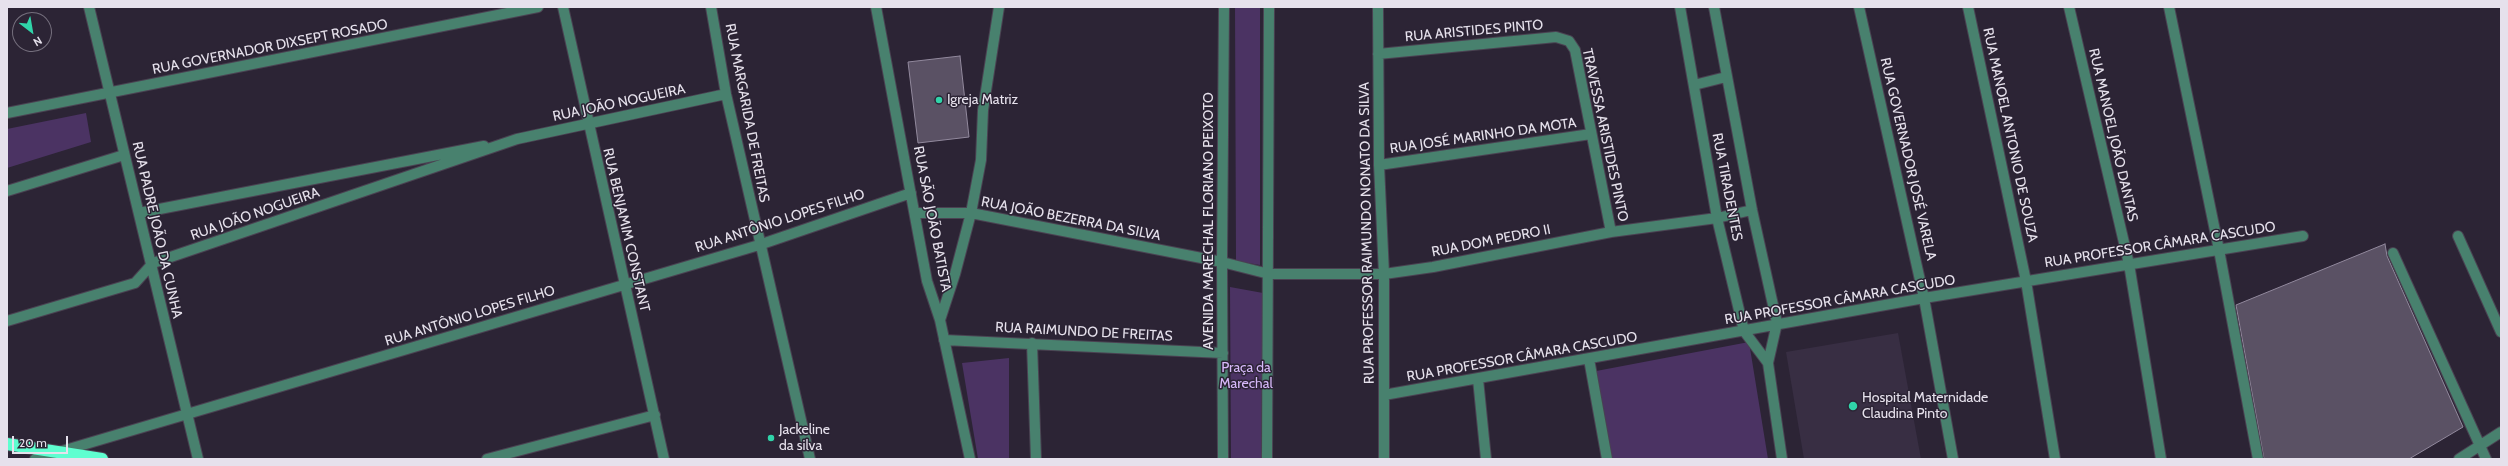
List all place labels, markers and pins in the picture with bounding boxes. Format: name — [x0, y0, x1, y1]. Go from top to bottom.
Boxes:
place label: Igreja Matriz — [947, 92, 1018, 108]
marker: Igreja Matriz — [934, 95, 944, 105]
place label: Hospital Maternidade Claudina Pinto — [1862, 390, 1988, 422]
marker: Hospital Maternidade Claudina Pinto — [1847, 400, 1859, 412]
place label: Jackeline da silva — [779, 422, 830, 454]
marker: Jackeline da silva — [766, 433, 776, 443]

